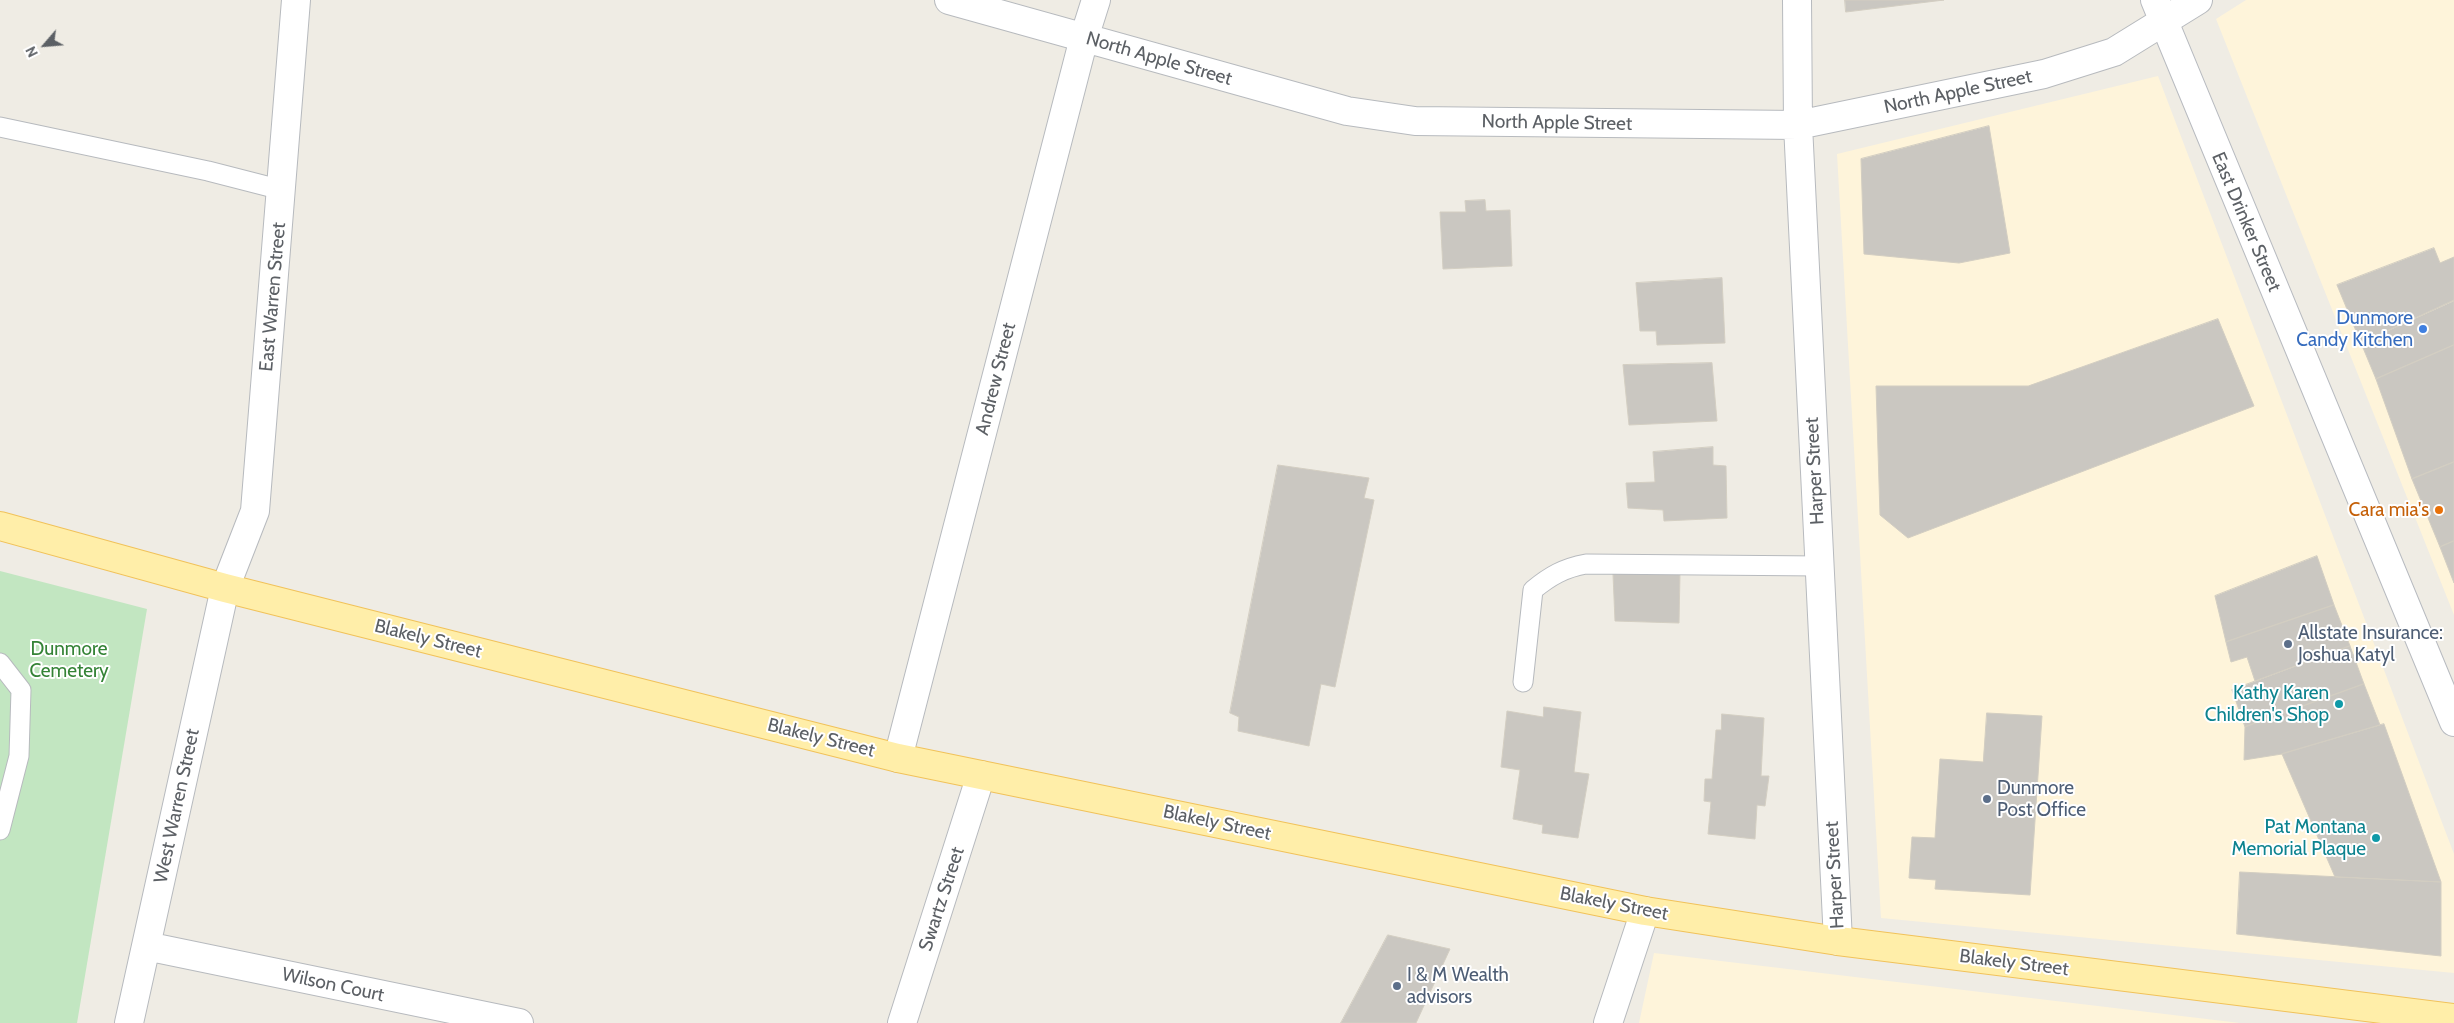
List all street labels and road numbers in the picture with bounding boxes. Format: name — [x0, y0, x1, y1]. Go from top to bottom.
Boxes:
street label: North Apple Street — [1083, 27, 1235, 91]
street label: North Apple Street — [1882, 65, 2034, 119]
street label: North Apple Street — [1481, 110, 1633, 136]
street label: East Drinker Street — [2206, 149, 2286, 295]
street label: East Warren Street — [255, 221, 291, 373]
street label: Andrew Street — [971, 320, 1021, 438]
street label: Harper Street — [1801, 417, 1829, 525]
street label: Blakely Street — [372, 615, 484, 663]
street label: Blakely Street — [765, 714, 877, 762]
street label: West Warren Street — [150, 727, 204, 885]
street label: Blakely Street — [1161, 800, 1273, 846]
street label: Harper Street — [1821, 821, 1849, 929]
street label: Swartz Street — [914, 844, 970, 954]
street label: Blakely Street — [1558, 882, 1670, 926]
street label: Blakely Street — [1958, 945, 2070, 981]
street label: Wilson Court — [280, 963, 386, 1007]

